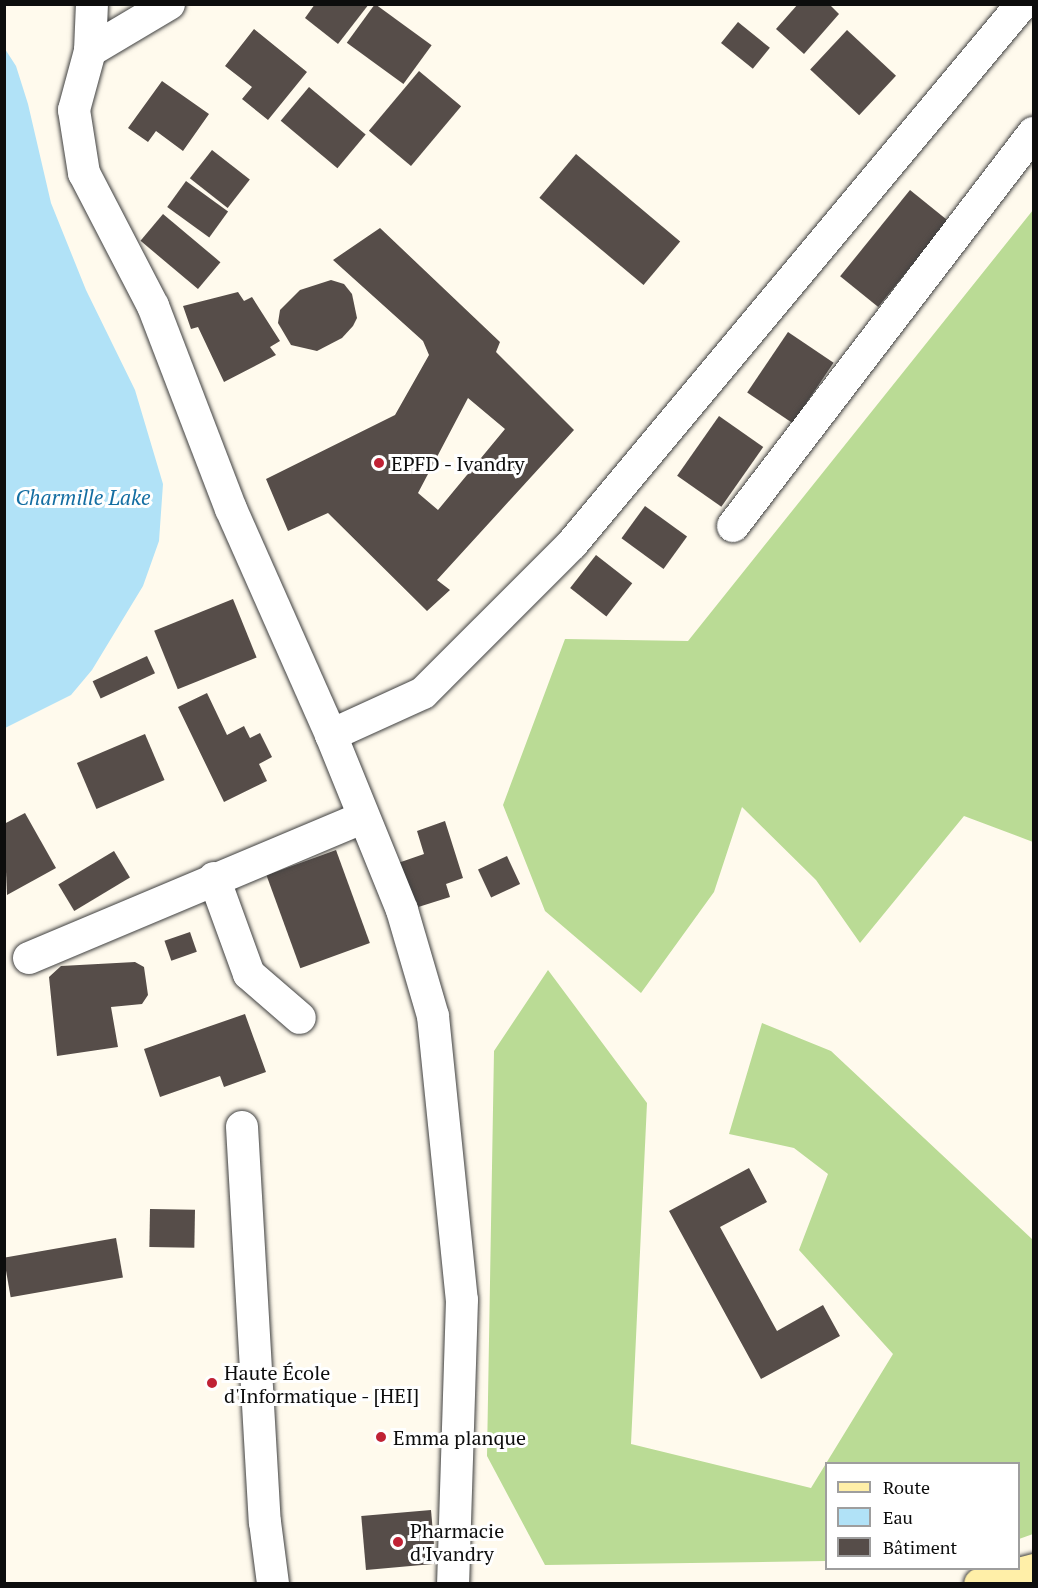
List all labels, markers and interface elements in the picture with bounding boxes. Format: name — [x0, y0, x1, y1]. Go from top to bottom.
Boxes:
place label: EPFD - Ivandry — [391, 451, 526, 475]
marker: EPFD - Ivandry — [372, 456, 386, 470]
water label: Charmille Lake — [16, 484, 150, 510]
place label: Haute École d'Informatique - [HEI] — [224, 1360, 421, 1407]
marker: Haute École d'Informatique - [HEI] — [205, 1376, 219, 1390]
place label: Emma planque — [393, 1425, 526, 1449]
marker: Emma planque — [374, 1430, 388, 1444]
legend — [825, 1462, 1020, 1570]
text: Route — [883, 1475, 930, 1499]
text: Eau — [883, 1505, 913, 1529]
place label: Pharmacie d'Ivandry — [410, 1518, 504, 1565]
marker: Pharmacie d'Ivandry — [391, 1535, 405, 1549]
text: Bâtiment — [883, 1535, 957, 1559]

